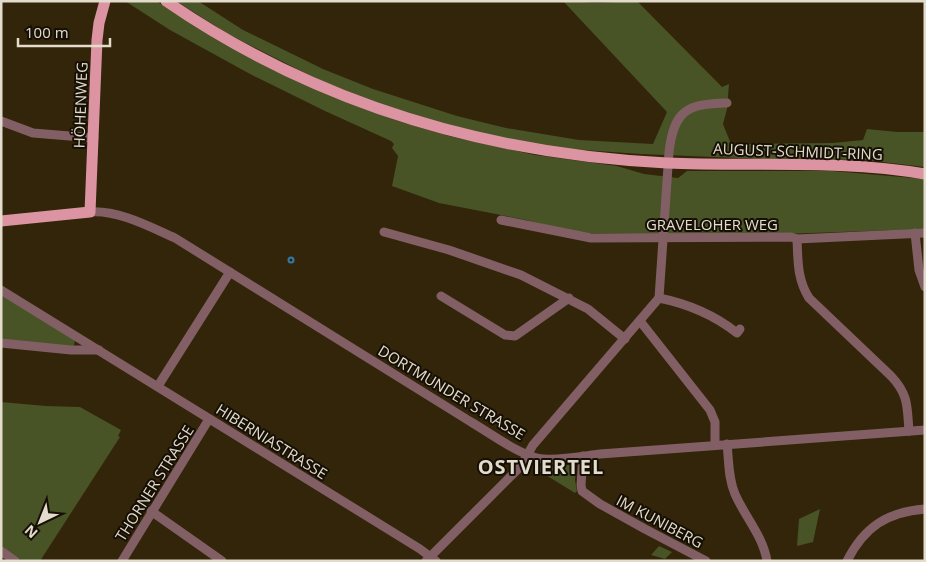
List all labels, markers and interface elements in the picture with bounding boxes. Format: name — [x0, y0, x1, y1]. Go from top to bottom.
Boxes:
scale bar — [18, 15, 110, 47]
text: 100 m — [25, 22, 69, 42]
street label: HÖHENWEG — [68, 61, 92, 149]
street label: AUGUST-SCHMIDT-RING — [713, 138, 883, 164]
street label: GRAVELOHER WEG — [646, 214, 778, 234]
street label: DORTMUNDER STRASSE — [375, 340, 529, 444]
street label: HIBERNIASTRASSE — [213, 399, 331, 483]
street label: THORNER STRASSE — [110, 421, 198, 545]
district label: OSTVIERTEL — [478, 453, 604, 480]
street label: IM KUNIBERG — [613, 490, 707, 552]
north arrow — [15, 497, 65, 547]
text: N — [20, 521, 41, 543]

